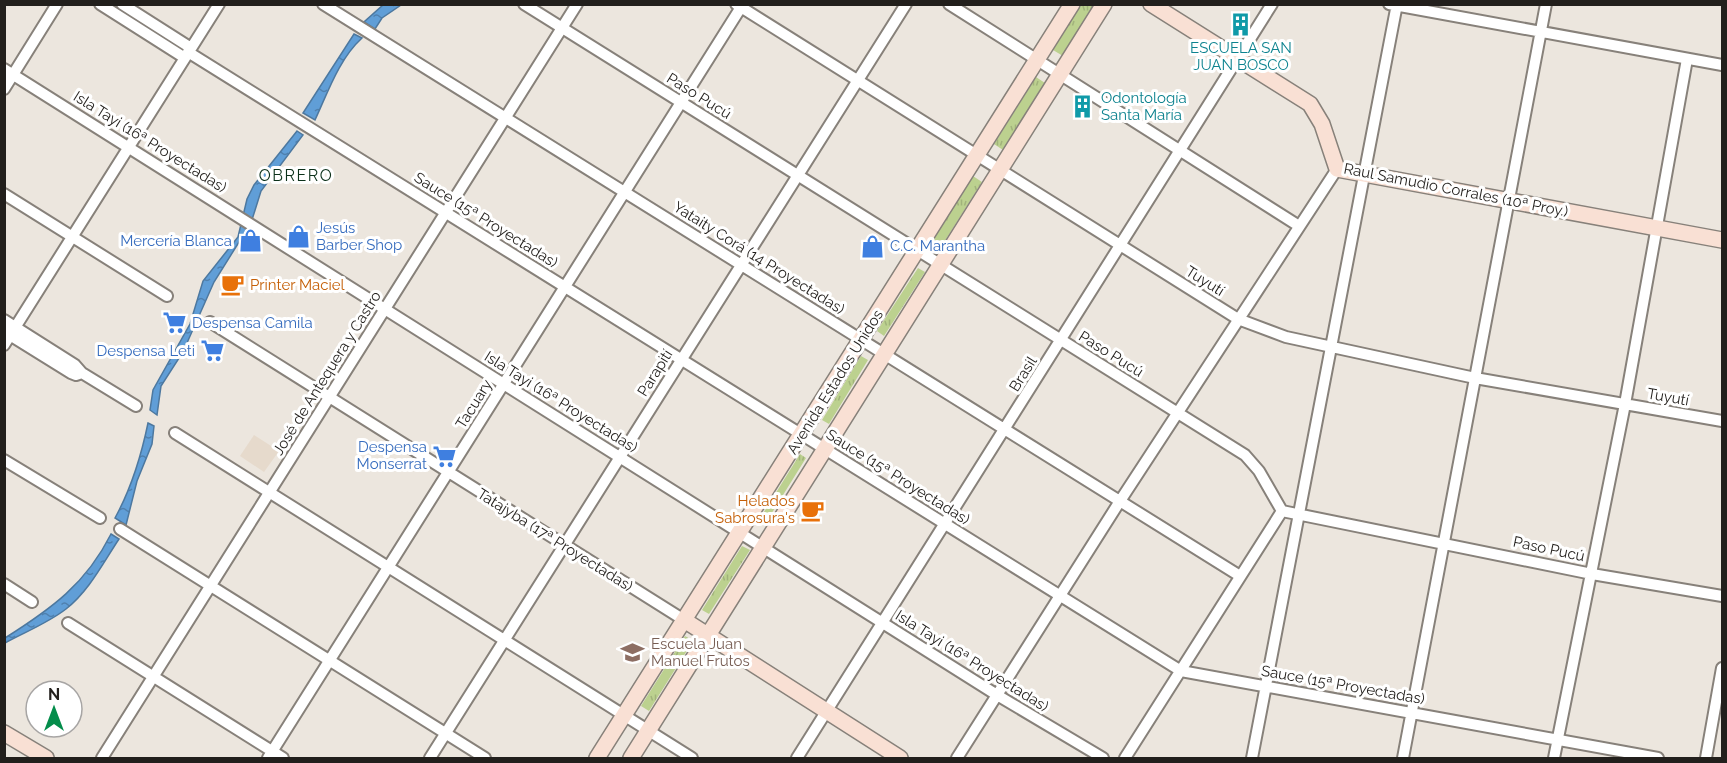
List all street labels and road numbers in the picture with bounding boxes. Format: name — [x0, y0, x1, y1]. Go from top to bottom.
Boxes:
street label: Paso Pucú — [663, 69, 735, 123]
street label: Isla Tayi (16ª Proyectadas) — [70, 87, 230, 197]
street label: Raul Samudio Corrales (10ª Proy.) — [1342, 159, 1570, 221]
street label: Sauce (15ª Proyectadas) — [411, 168, 561, 272]
street label: Yataity Corá (14 Proyectadas) — [670, 198, 848, 318]
street label: Tuyutí — [1182, 262, 1228, 300]
street label: José de Antequera y Castro — [269, 288, 385, 458]
street label: Avenida Estados Unidos — [783, 306, 887, 458]
street label: Paso Pucú — [1075, 327, 1147, 381]
street label: Parapití — [634, 346, 677, 400]
street label: Isla Tayi (16ª Proyectadas) — [481, 347, 641, 457]
street label: Brasil — [1005, 352, 1041, 395]
street label: Tacuary — [452, 376, 496, 432]
street label: Tuyutí — [1646, 384, 1691, 410]
street label: Sauce (15ª Proyectadas) — [823, 425, 973, 529]
street label: Tatajyba (17ª Proyectadas) — [474, 485, 636, 595]
street label: Paso Pucú — [1512, 533, 1587, 565]
street label: Isla Tayi (16ª Proyectadas) — [892, 606, 1052, 716]
street label: Sauce (15ª Proyectadas) — [1260, 662, 1426, 708]

